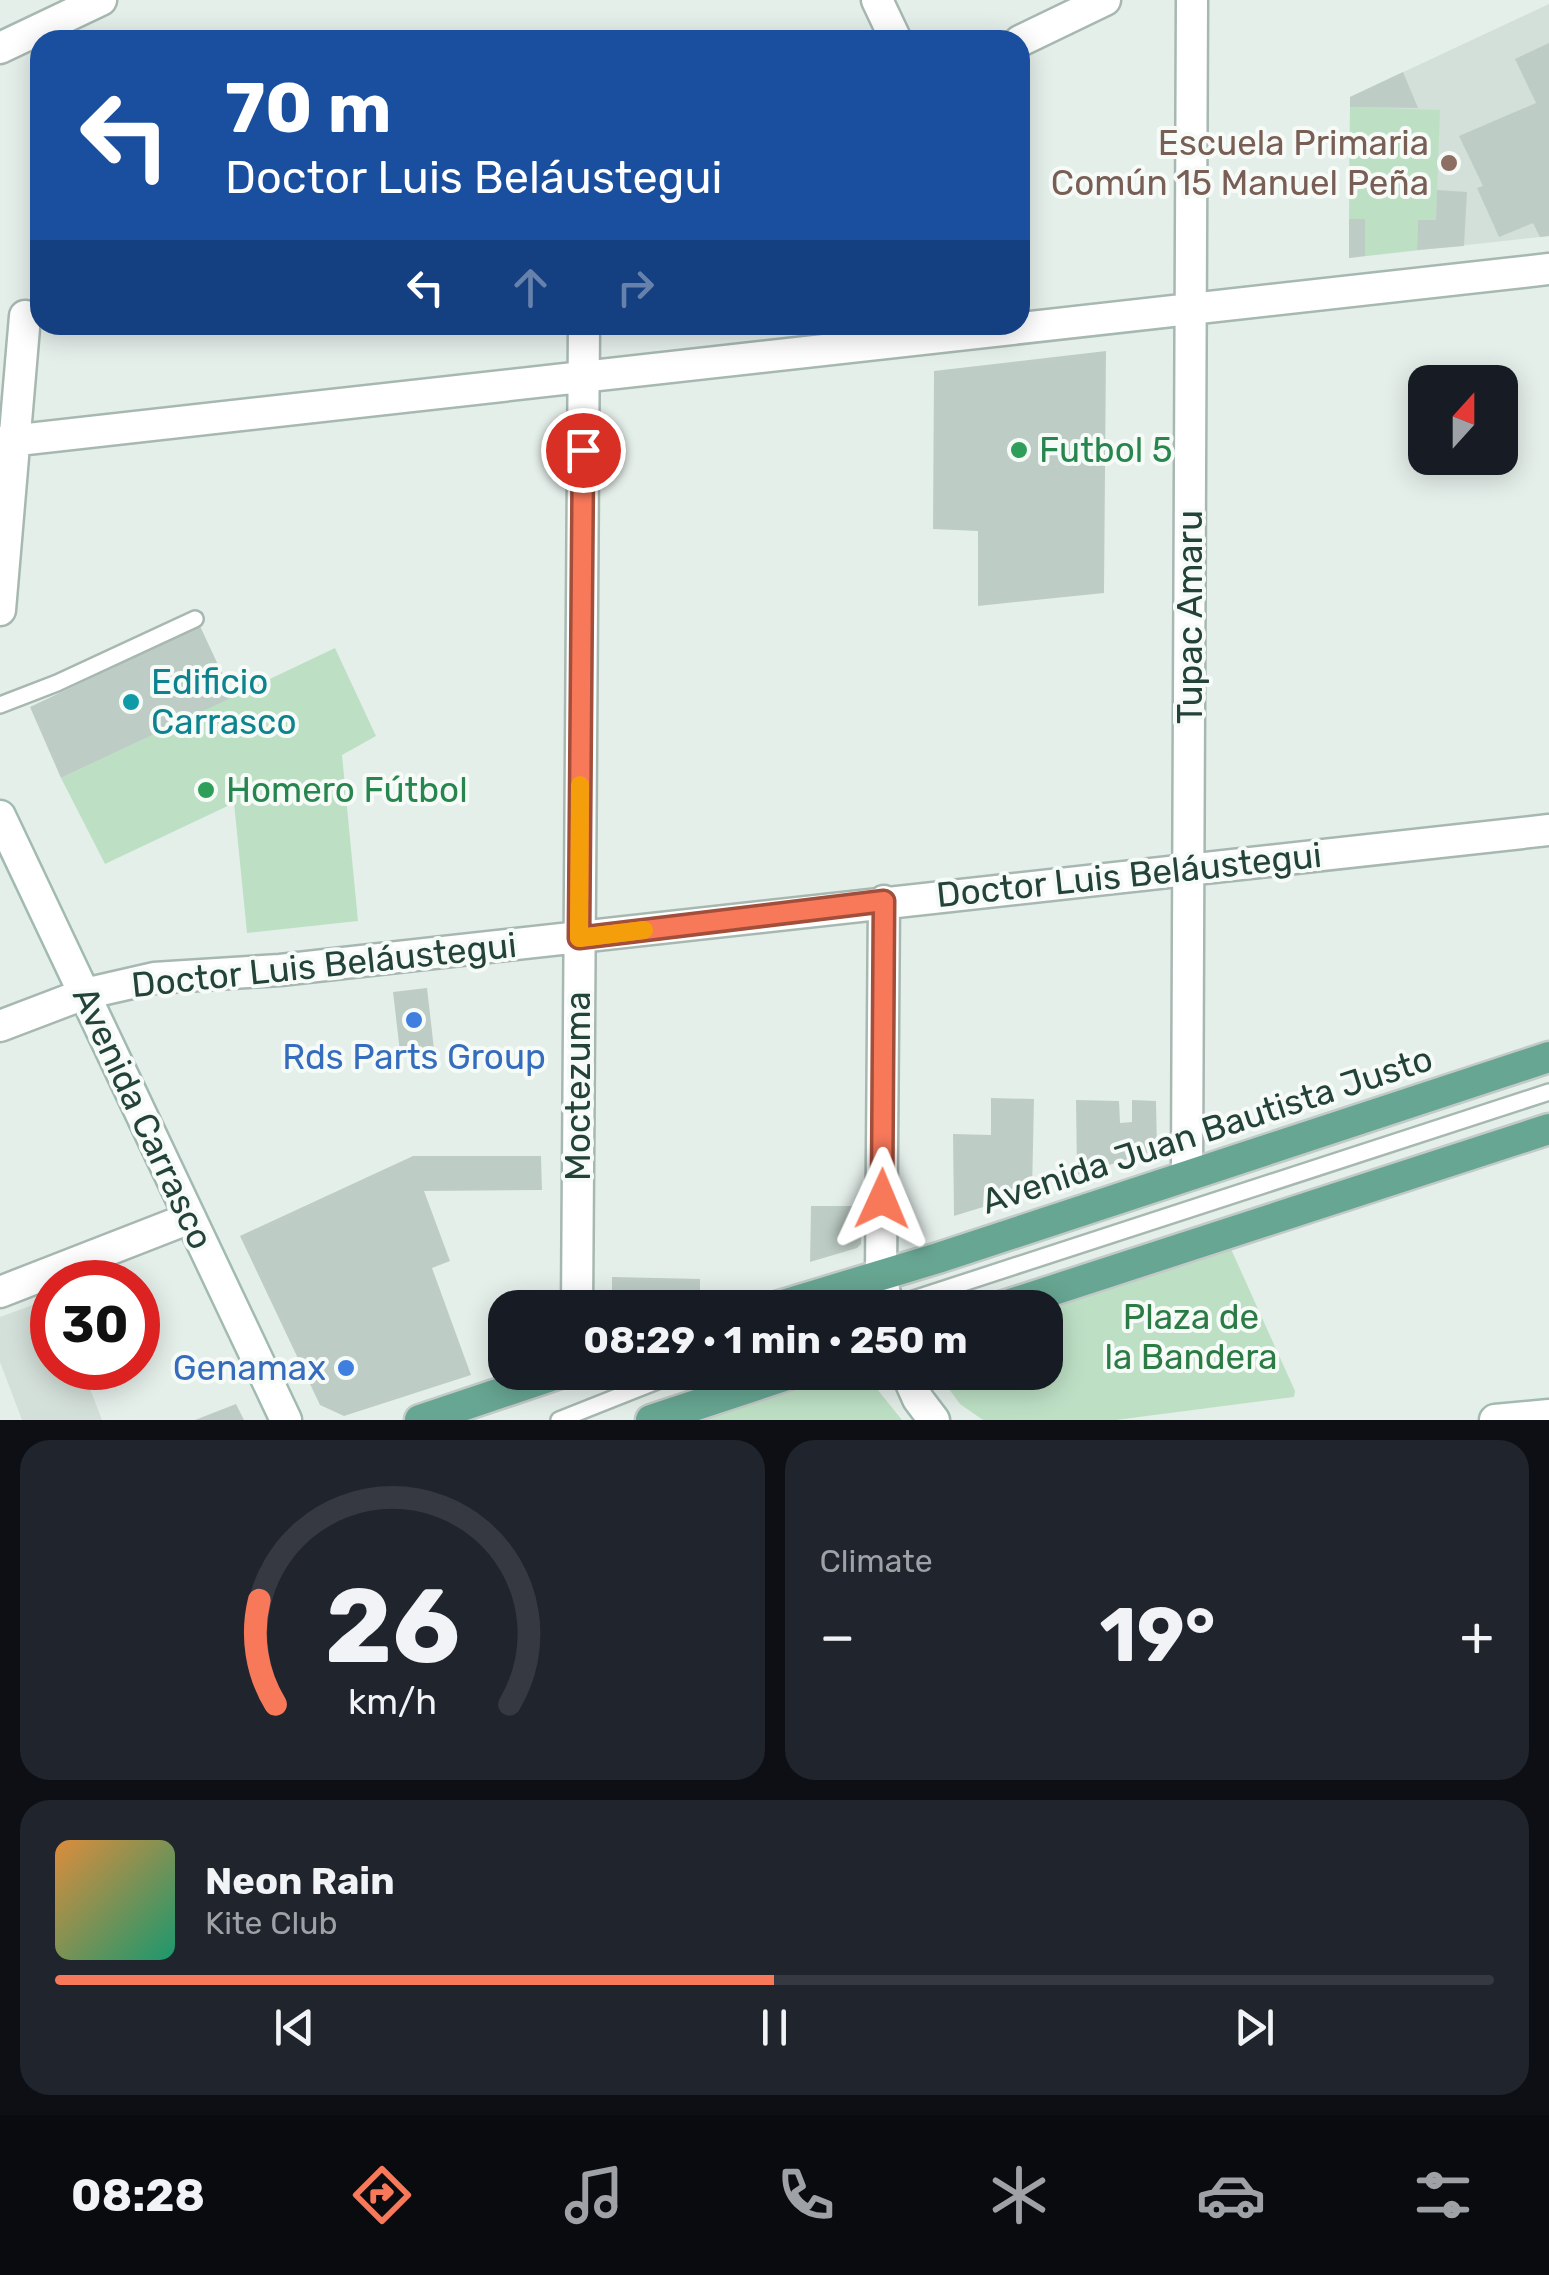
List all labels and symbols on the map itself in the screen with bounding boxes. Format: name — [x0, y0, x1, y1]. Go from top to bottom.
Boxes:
place label: Escuela Primaria Común 15 Manuel Peña — [1051, 122, 1429, 204]
marker: Escuela Primaria Común 15 Manuel Peña — [1438, 152, 1460, 174]
north arrow — [1408, 365, 1518, 475]
pin — [541, 408, 626, 493]
place label: Futbol 5 — [1039, 429, 1173, 471]
marker: Futbol 5 — [1008, 439, 1030, 461]
street label: Tupac Amaru — [1169, 510, 1211, 724]
place label: Edificio Carrasco — [151, 661, 297, 743]
marker: Edificio Carrasco — [120, 691, 142, 713]
place label: Homero Fútbol — [226, 769, 468, 811]
marker: Homero Fútbol — [195, 779, 217, 801]
street label: Doctor Luis Beláustegui — [934, 834, 1324, 916]
street label: Doctor Luis Beláustegui — [129, 924, 519, 1006]
street label: Avenida Carrasco — [64, 980, 222, 1256]
street label: Moctezuma — [557, 991, 599, 1181]
marker: Rds Parts Group — [403, 1009, 425, 1031]
place label: Rds Parts Group — [282, 1036, 546, 1078]
street label: Avenida Juan Bautista Justo — [976, 1037, 1438, 1223]
position arrow — [830, 1147, 934, 1251]
speed limit sign: 30 — [30, 1260, 160, 1390]
park label: Plaza de la Bandera — [1104, 1296, 1278, 1378]
place label: Genamax — [173, 1347, 326, 1389]
marker: Genamax — [335, 1357, 357, 1379]

